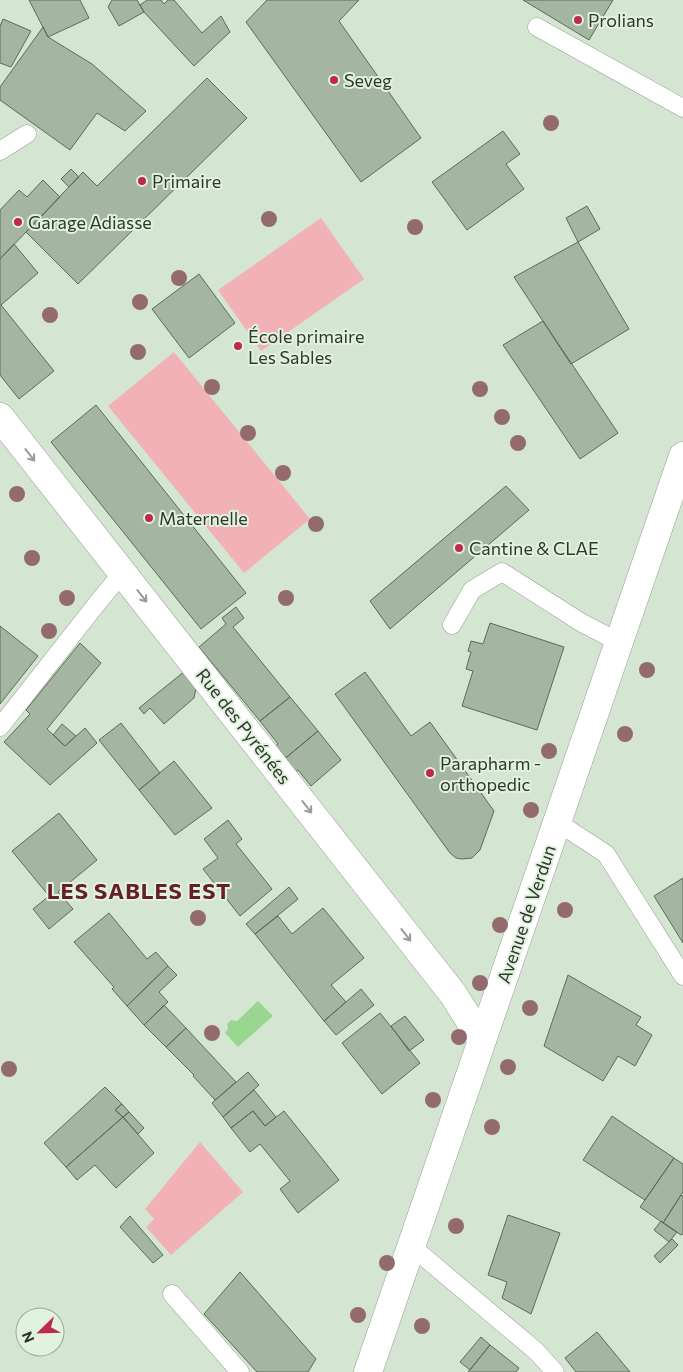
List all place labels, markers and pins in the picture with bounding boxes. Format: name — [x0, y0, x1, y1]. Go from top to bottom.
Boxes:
place label: Prolians — [588, 9, 654, 31]
marker: Prolians — [572, 14, 584, 26]
place label: Seveg — [344, 69, 392, 91]
marker: Seveg — [328, 74, 340, 86]
place label: Primaire — [152, 170, 221, 192]
marker: Primaire — [136, 175, 148, 187]
place label: Garage Adiasse — [28, 211, 152, 233]
marker: Garage Adiasse — [12, 216, 24, 228]
place label: École primaire Les Sables — [248, 325, 364, 368]
marker: École primaire Les Sables — [232, 340, 244, 352]
place label: Maternelle — [159, 507, 248, 529]
marker: Maternelle — [143, 512, 155, 524]
place label: Cantine & CLAE — [469, 537, 599, 559]
marker: Cantine & CLAE — [453, 542, 465, 554]
place label: Parapharm - orthopedic — [440, 752, 541, 795]
marker: Parapharm - orthopedic — [424, 767, 436, 779]

